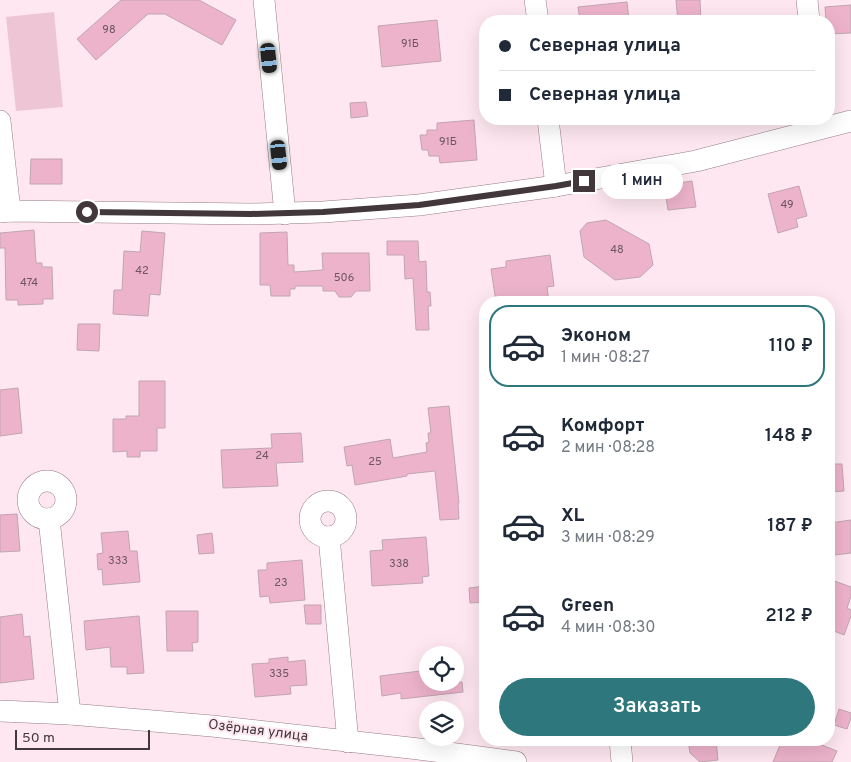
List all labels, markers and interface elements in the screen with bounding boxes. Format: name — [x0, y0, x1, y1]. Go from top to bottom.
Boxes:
house number: 98 — [102, 23, 116, 37]
text: Северная улица — [529, 34, 681, 58]
house number: 91Б — [401, 37, 419, 51]
car — [259, 42, 278, 74]
text: Северная улица — [529, 83, 681, 107]
house number: 91Б — [439, 135, 457, 149]
car — [269, 139, 288, 171]
callout: 1 мин — [602, 164, 684, 198]
route end — [573, 170, 595, 192]
text: 1 мин — [622, 171, 662, 191]
house number: 49 — [780, 198, 794, 212]
route start — [76, 201, 98, 223]
house number: 48 — [610, 243, 624, 257]
house number: 42 — [135, 264, 149, 278]
house number: 506 — [334, 271, 354, 285]
house number: 474 — [20, 276, 38, 290]
icon: car — [501, 324, 546, 369]
text: Эконом — [561, 324, 631, 348]
text: 110 ₽ — [769, 334, 813, 358]
text: 1 мин · 08:27 — [561, 348, 650, 368]
icon: car — [501, 414, 546, 459]
text: Комфорт — [561, 414, 644, 438]
text: 148 ₽ — [765, 424, 813, 448]
text: 2 мин · 08:28 — [561, 438, 655, 458]
house number: 24 — [255, 449, 269, 463]
house number: 25 — [368, 455, 382, 469]
icon: car — [501, 504, 546, 549]
text: XL — [561, 504, 584, 528]
text: 187 ₽ — [767, 514, 813, 538]
text: 3 мин · 08:29 — [561, 528, 655, 548]
house number: 333 — [108, 554, 128, 568]
house number: 338 — [389, 557, 409, 571]
house number: 23 — [274, 576, 288, 590]
icon: car — [501, 594, 546, 639]
text: Green — [561, 594, 614, 618]
text: 212 ₽ — [765, 604, 813, 628]
text: 4 мин · 08:30 — [561, 618, 655, 638]
map controls — [419, 646, 464, 746]
button: locate — [419, 646, 464, 691]
house number: 335 — [269, 667, 289, 681]
button: Заказать — [499, 678, 815, 736]
button: layers — [419, 701, 464, 746]
street label: Озёрная улица — [207, 716, 309, 746]
scale bar — [15, 727, 150, 750]
text: 50 m — [22, 730, 55, 747]

